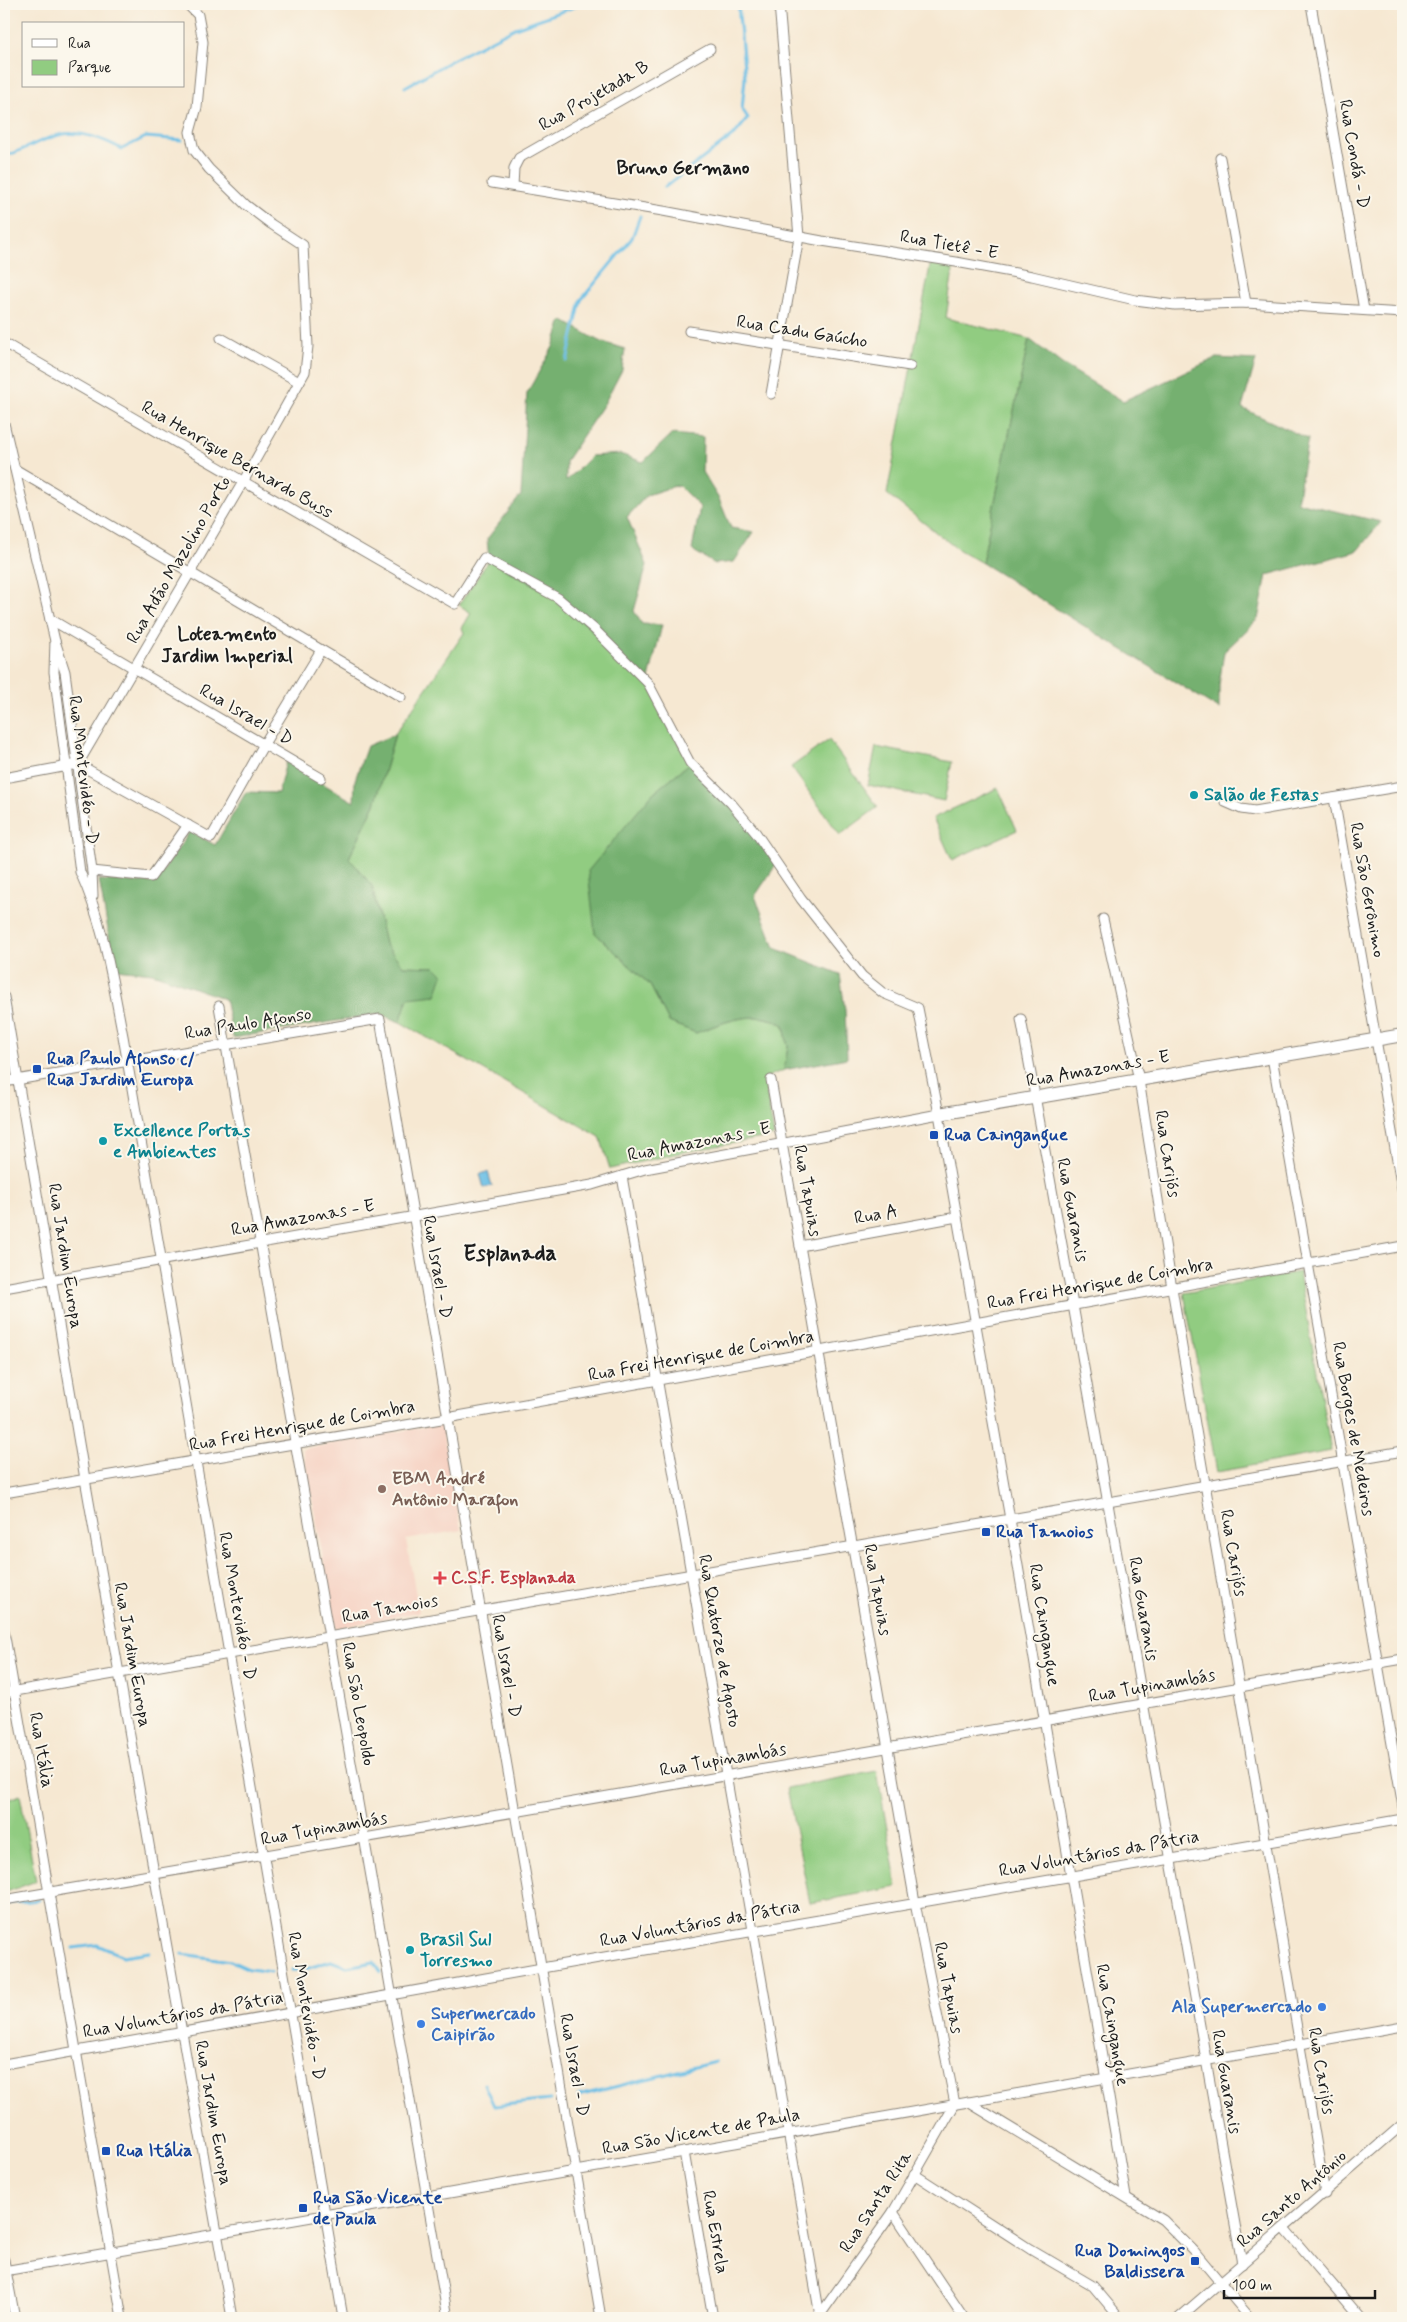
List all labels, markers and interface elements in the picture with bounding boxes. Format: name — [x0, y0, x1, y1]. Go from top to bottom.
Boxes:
legend — [22, 22, 185, 88]
text: Rua — [68, 34, 91, 54]
street label: Rua Projetada B — [534, 55, 654, 137]
text: Parque — [68, 58, 111, 78]
street label: Rua Condá - D — [1333, 98, 1375, 210]
district label: Bruno Germano — [616, 156, 750, 181]
street label: Rua Tietê - E — [898, 225, 1000, 265]
street label: Rua Cadu Gaúcho — [735, 310, 869, 354]
street label: Rua Henrique Bernardo Buss — [137, 395, 337, 525]
street label: Rua Adão Mazolino Porto — [121, 472, 237, 648]
district label: Loteamento Jardim Imperial — [161, 622, 293, 669]
street label: Rua Israel - D — [195, 679, 297, 751]
street label: Rua Montevidéo - D — [62, 694, 104, 846]
place label: Salão de Festas — [1204, 783, 1319, 807]
marker: Salão de Festas — [1188, 789, 1200, 801]
street label: Rua São Gerônimo — [1343, 821, 1391, 959]
street label: Rua Paulo Afonso — [183, 1002, 314, 1048]
street label: Rua Amazonas - E — [1024, 1045, 1172, 1093]
place label: Rua Paulo Afonso c/ Rua Jardim Europa — [47, 1047, 195, 1092]
marker: Rua Paulo Afonso c/ Rua Jardim Europa — [31, 1063, 43, 1075]
street label: Rua Carijós — [1148, 1109, 1186, 1199]
street label: Rua Amazonas - E — [625, 1116, 773, 1168]
place label: Excellence Portas e Ambientes — [113, 1119, 250, 1164]
place label: Rua Caingangue — [944, 1123, 1068, 1149]
marker: Rua Caingangue — [928, 1129, 940, 1141]
marker: Excellence Portas e Ambientes — [97, 1135, 109, 1147]
street label: Rua Tapuias — [787, 1143, 827, 1239]
street label: Rua Guaranis — [1050, 1156, 1094, 1264]
street label: Rua Jardim Europa — [42, 1182, 88, 1330]
street label: Rua Amazonas - E — [229, 1194, 377, 1242]
street label: Rua A — [852, 1199, 900, 1231]
street label: Rua Israel - D — [416, 1214, 458, 1320]
district label: Esplanada — [463, 1240, 557, 1268]
street label: Rua Frei Henrique de Coimbra — [985, 1252, 1215, 1316]
street label: Rua Frei Henrique de Coimbra — [586, 1324, 816, 1388]
street label: Rua Borges de Medeiros — [1325, 1340, 1380, 1518]
street label: Rua Frei Henrique de Coimbra — [187, 1394, 417, 1458]
place label: EBM André Antônio Marafon — [392, 1467, 518, 1514]
marker: EBM André Antônio Marafon — [376, 1483, 388, 1495]
street label: Rua Carijós — [1214, 1508, 1252, 1599]
place label: Rua Tamoios — [996, 1520, 1094, 1544]
marker: Rua Tamoios — [980, 1526, 992, 1538]
street label: Rua Montevidéo - D — [212, 1530, 262, 1682]
street label: Rua Tapuias — [857, 1542, 897, 1638]
street label: Rua Quatorze de Agosto — [692, 1553, 746, 1729]
street label: Rua Guaranis — [1122, 1555, 1164, 1663]
street label: Rua Caingangue — [1020, 1562, 1066, 1688]
place label: C.S.F. Esplanada — [451, 1566, 576, 1590]
marker: C.S.F. Esplanada — [433, 1571, 447, 1585]
street label: Rua Jardim Europa — [107, 1581, 157, 1729]
street label: Rua Tamoios — [340, 1589, 440, 1629]
street label: Rua Israel - D — [485, 1613, 527, 1719]
street label: Rua São Leopoldo — [335, 1640, 381, 1768]
street label: Rua Tupinambás — [1087, 1663, 1217, 1709]
street label: Rua Itália — [23, 1710, 59, 1790]
street label: Rua Tupinambás — [658, 1737, 788, 1783]
street label: Rua Tupinambás — [259, 1806, 389, 1852]
street label: Rua Voluntários da Pátria — [997, 1825, 1201, 1883]
street label: Rua Voluntários da Pátria — [598, 1895, 802, 1953]
place label: Brasil Sul Torresmo — [420, 1928, 492, 1973]
street label: Rua Montevidéo - D — [281, 1930, 331, 2082]
street label: Rua Tapuias — [927, 1940, 969, 2036]
marker: Brasil Sul Torresmo — [404, 1944, 416, 1956]
street label: Rua Caingangue — [1087, 1962, 1135, 2089]
street label: Rua Voluntários da Pátria — [81, 1986, 285, 2044]
place label: Ala Supermercado — [1171, 1995, 1312, 2019]
marker: Ala Supermercado — [1316, 2001, 1328, 2013]
place label: Supermercado Caipirão — [431, 2002, 536, 2047]
street label: Rua Israel - D — [553, 2012, 595, 2118]
marker: Supermercado Caipirão — [415, 2018, 427, 2030]
street label: Rua Carijós — [1302, 2026, 1340, 2117]
street label: Rua Guaranis — [1205, 2028, 1247, 2136]
street label: Rua Jardim Europa — [188, 2039, 238, 2187]
street label: Rua São Vicente de Paula — [600, 2103, 802, 2161]
place label: Rua Itália — [116, 2139, 193, 2163]
street label: Rua Santo Antônio — [1232, 2144, 1352, 2254]
marker: Rua Itália — [100, 2145, 112, 2157]
street label: Rua Santa Rita — [834, 2146, 918, 2258]
place label: Rua São Vicente de Paula — [313, 2186, 442, 2231]
street label: Rua Estrela — [696, 2188, 734, 2276]
marker: Rua São Vicente de Paula — [297, 2202, 309, 2214]
place label: Rua Domingos Baldissera — [1075, 2239, 1185, 2284]
marker: Rua Domingos Baldissera — [1189, 2255, 1201, 2267]
scale bar — [1224, 2267, 1376, 2299]
text: 100 m — [1232, 2276, 1272, 2296]

